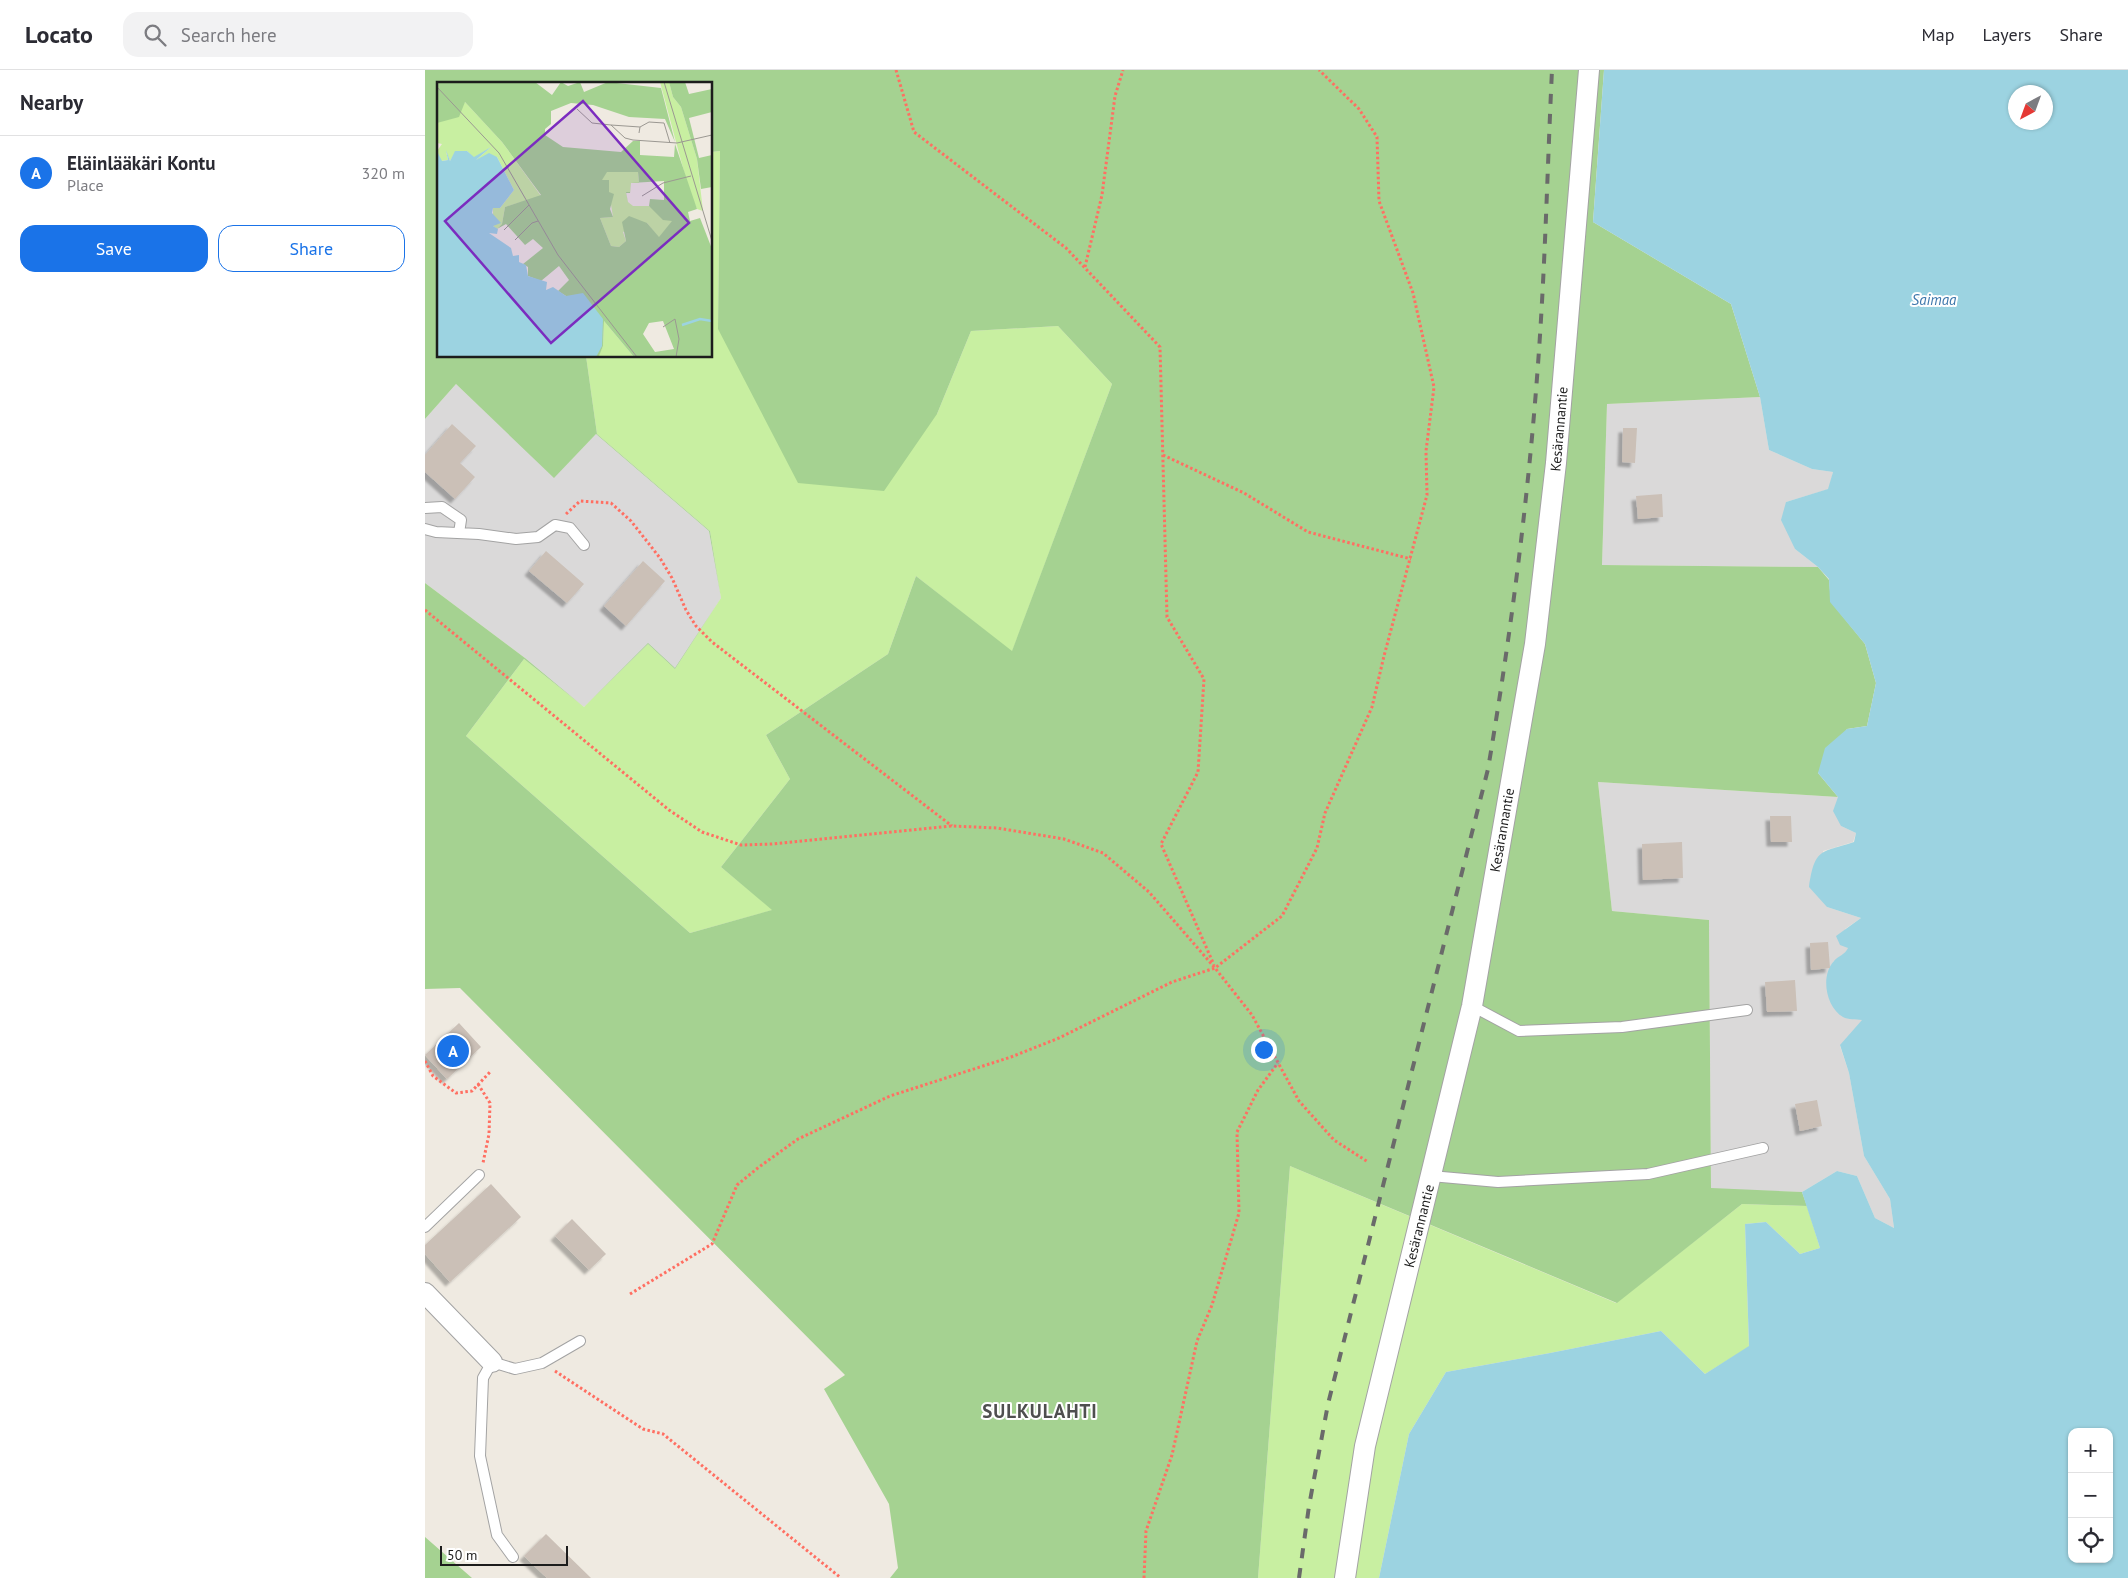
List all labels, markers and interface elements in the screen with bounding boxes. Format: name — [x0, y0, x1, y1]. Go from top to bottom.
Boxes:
search box — [123, 12, 473, 57]
text: Locato — [25, 19, 93, 50]
icon: search — [141, 21, 169, 49]
text: Search here — [181, 23, 277, 47]
text: Map — [1922, 23, 1954, 46]
text: Layers — [1982, 23, 2031, 46]
text: Share — [2059, 23, 2103, 46]
inset map — [437, 82, 713, 358]
north arrow — [2008, 85, 2053, 130]
text: Nearby — [20, 89, 83, 116]
text: Eläinlääkäri Kontu — [67, 151, 215, 175]
text: A — [31, 163, 41, 183]
text: 320 m — [362, 163, 405, 183]
text: Place — [67, 175, 104, 195]
button: Save — [20, 225, 208, 272]
button: Share — [218, 225, 405, 272]
water label: Saimaa — [1912, 290, 1957, 309]
street label: Kesärannantie — [1546, 386, 1572, 472]
street label: Kesärannantie — [1486, 787, 1518, 873]
pin: A — [437, 1032, 469, 1070]
your location — [1251, 1037, 1277, 1063]
street label: Kesärannantie — [1400, 1183, 1438, 1269]
district label: SULKULAHTI — [982, 1399, 1098, 1423]
map controls — [2068, 1428, 2113, 1563]
button: + — [2068, 1428, 2113, 1473]
button: − — [2068, 1473, 2113, 1518]
button: locate — [2068, 1518, 2113, 1563]
scale bar — [440, 1543, 567, 1566]
text: 50 m — [447, 1546, 477, 1564]

